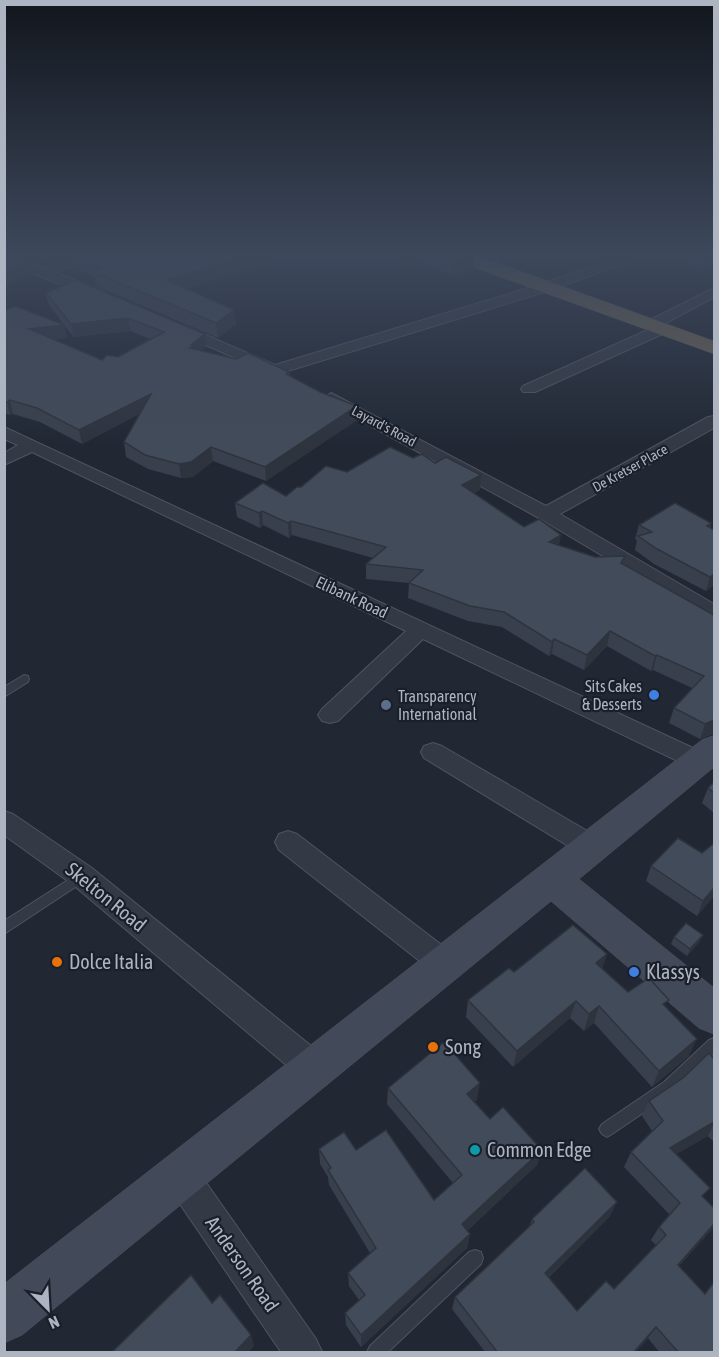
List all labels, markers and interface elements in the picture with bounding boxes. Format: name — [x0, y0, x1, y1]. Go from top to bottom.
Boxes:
street label: Layard's Road — [349, 402, 419, 450]
street label: De Kretser Place — [590, 441, 670, 495]
street label: Elibank Road — [313, 573, 391, 621]
place label: Sits Cakes & Desserts — [582, 677, 642, 713]
place label: Transparency International — [398, 687, 477, 723]
marker: Sits Cakes & Desserts — [647, 688, 661, 702]
marker: Transparency International — [379, 698, 393, 712]
street label: Skelton Road — [61, 857, 151, 936]
place label: Dolce Italia — [69, 950, 153, 973]
marker: Dolce Italia — [50, 955, 64, 969]
place label: Klassys — [646, 960, 700, 983]
marker: Klassys — [627, 965, 641, 979]
place label: Song — [445, 1035, 482, 1058]
marker: Song — [426, 1040, 440, 1054]
place label: Common Edge — [487, 1138, 591, 1161]
marker: Common Edge — [468, 1143, 482, 1157]
street label: Anderson Road — [201, 1212, 284, 1316]
north arrow — [18, 1279, 78, 1339]
text: N — [46, 1313, 62, 1333]

